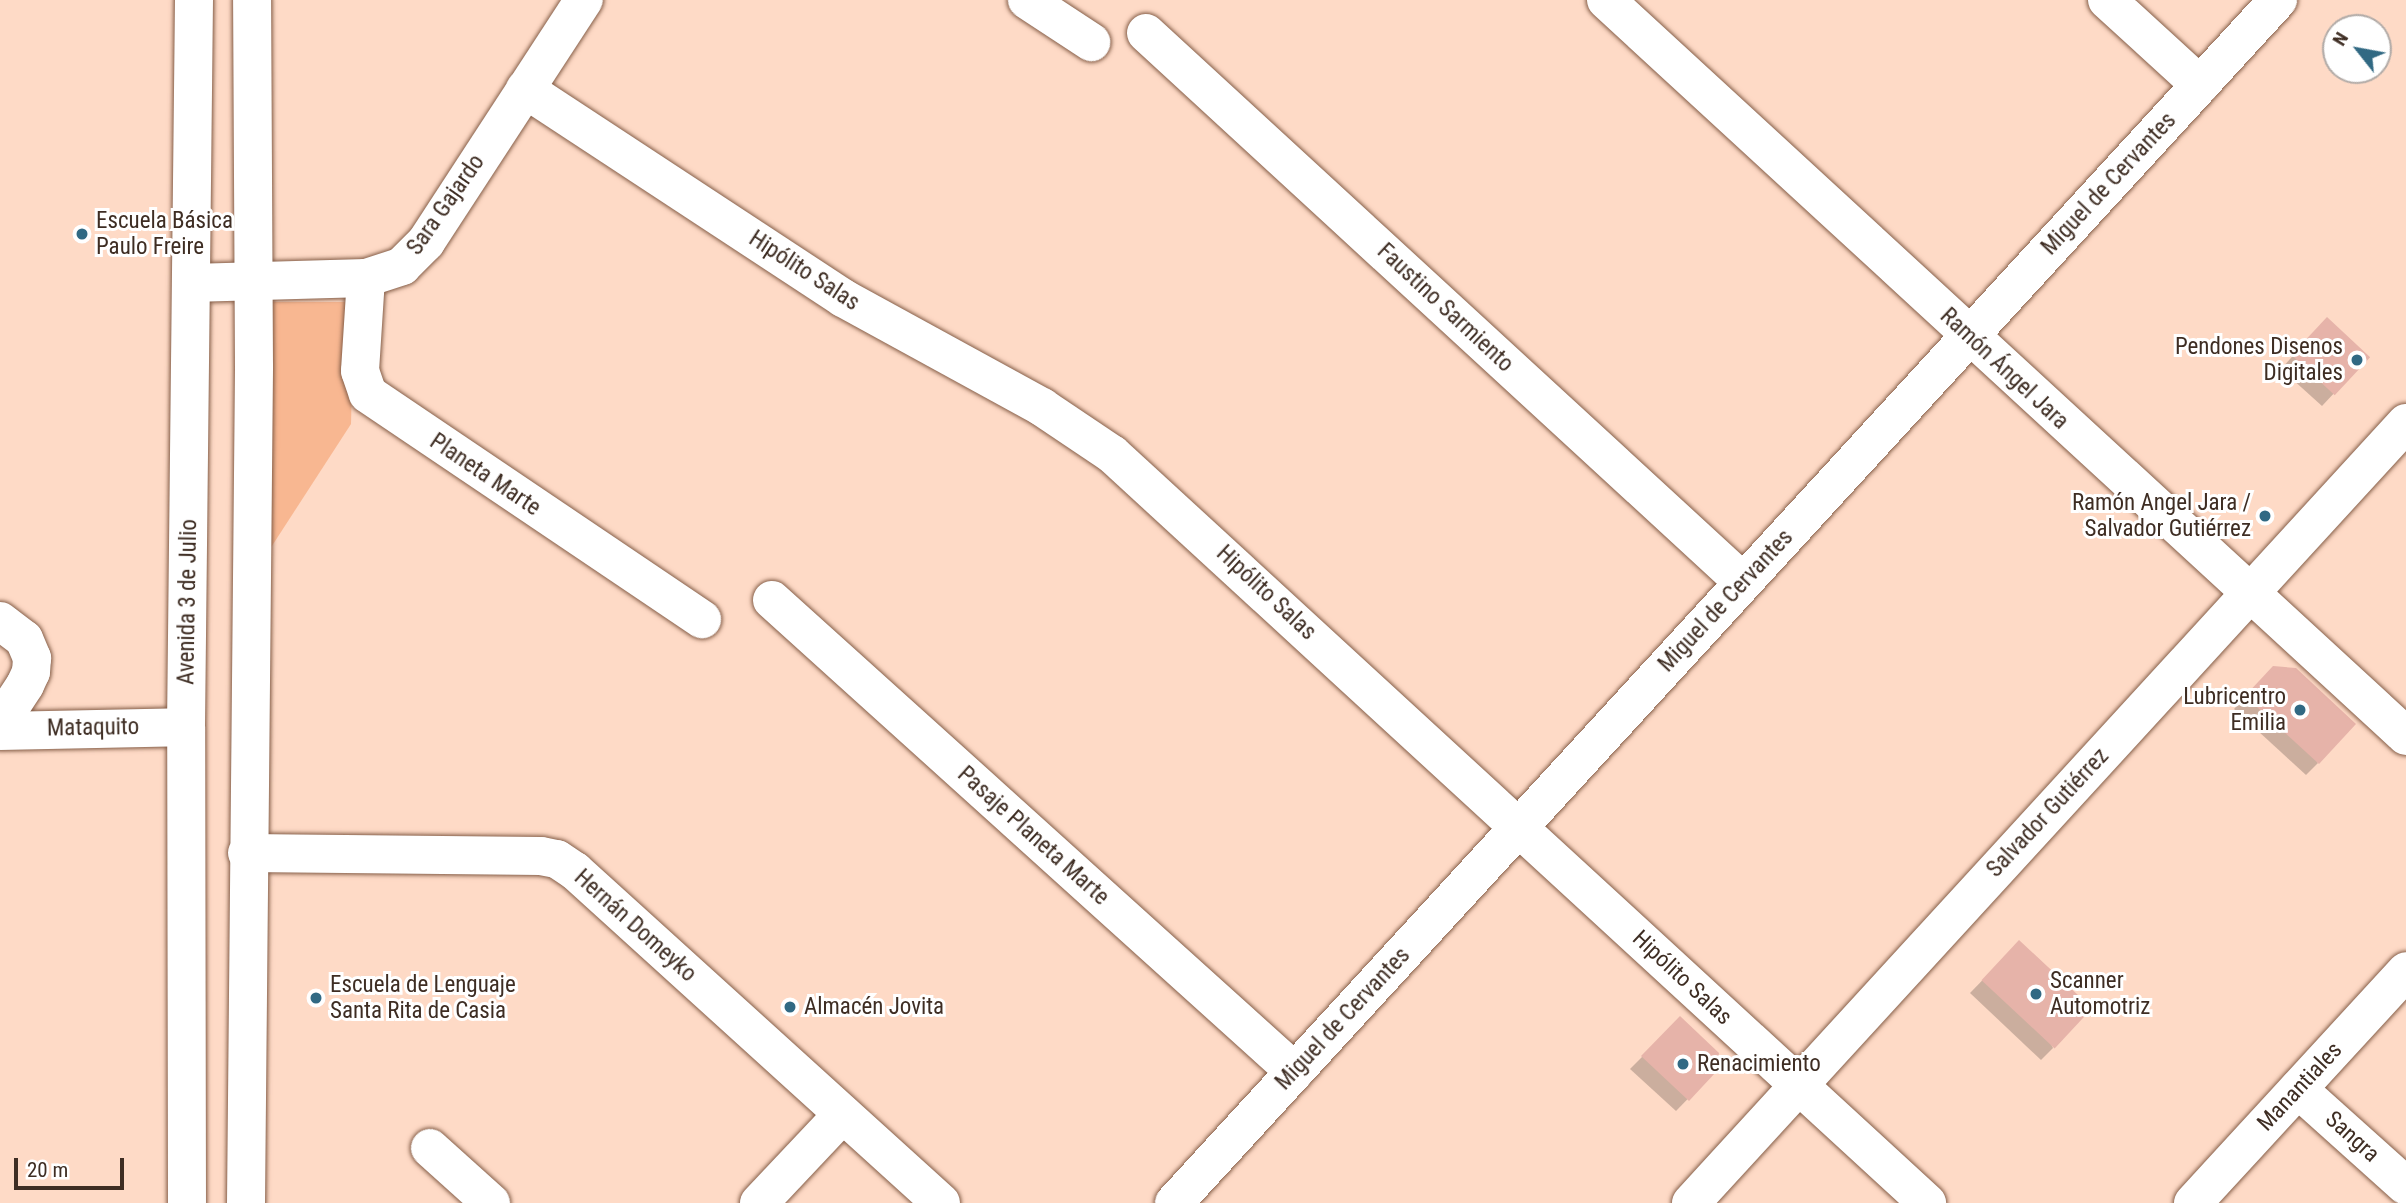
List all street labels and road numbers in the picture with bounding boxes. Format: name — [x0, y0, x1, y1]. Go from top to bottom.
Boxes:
street label: Miguel de Cervantes — [2036, 107, 2182, 261]
street label: Sara Gajardo — [401, 149, 491, 261]
street label: Hipólito Salas — [744, 225, 864, 317]
street label: Faustino Sarmiento — [1371, 238, 1519, 378]
street label: Ramón Ángel Jara — [1934, 303, 2074, 435]
street label: Planeta Marte — [424, 428, 546, 522]
street label: Avenida 3 de Julio — [173, 519, 203, 685]
street label: Miguel de Cervantes — [1653, 524, 1799, 678]
street label: Hipólito Salas — [1210, 540, 1322, 646]
street label: Mataquito — [47, 713, 139, 743]
street label: Salvador Gutiérrez — [1981, 743, 2115, 883]
street label: Pasaje Planeta Marte — [952, 761, 1114, 911]
street label: Hernán Domeyko — [568, 864, 702, 988]
street label: Hipólito Salas — [1626, 925, 1738, 1031]
street label: Miguel de Cervantes — [1270, 942, 1416, 1096]
street label: Manantiales — [2252, 1037, 2348, 1137]
street label: Sangra — [2319, 1106, 2385, 1168]

